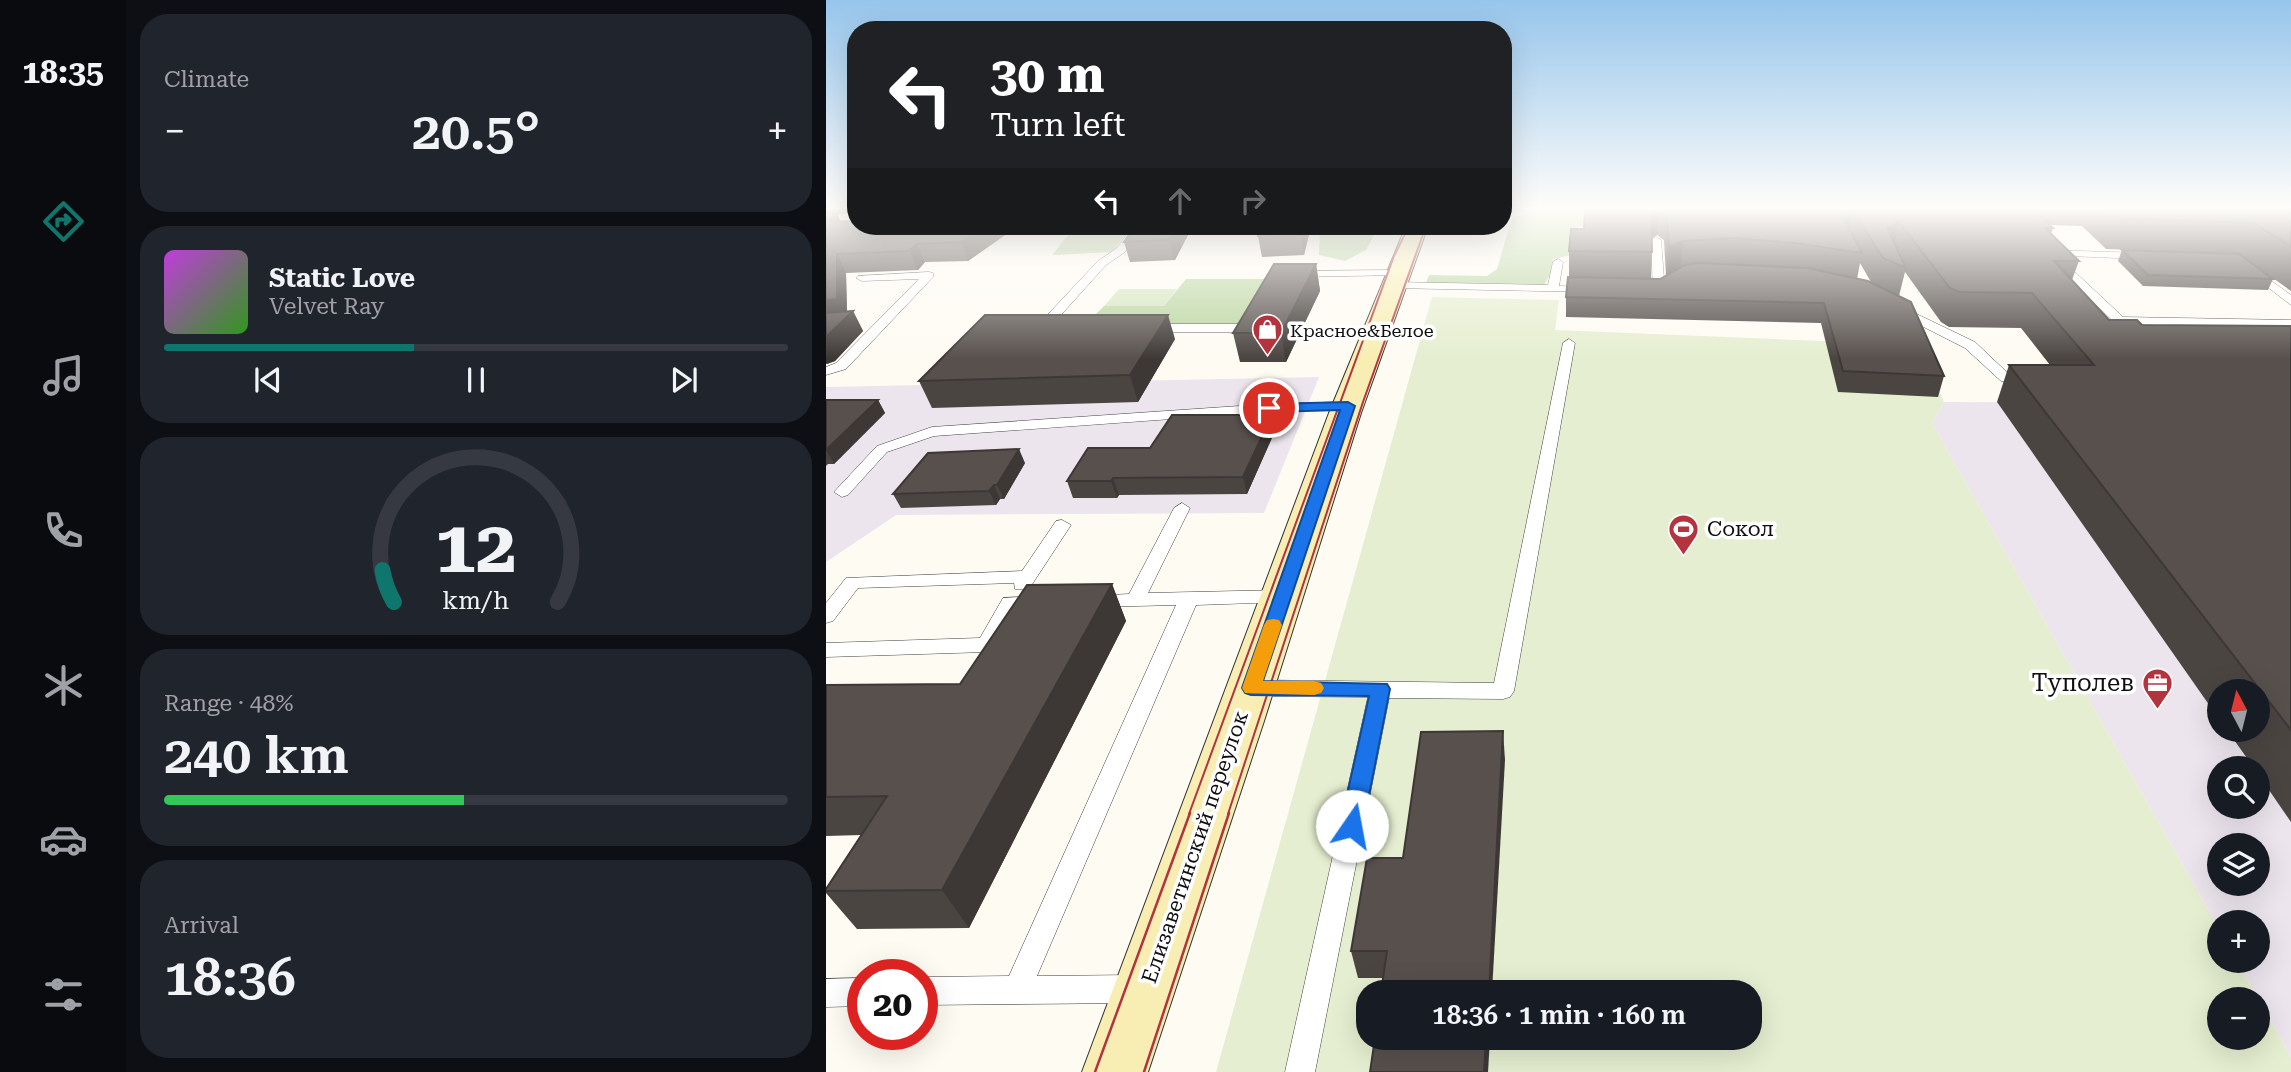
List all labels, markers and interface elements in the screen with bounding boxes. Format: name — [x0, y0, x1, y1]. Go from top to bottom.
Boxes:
text: 30 m — [990, 47, 1105, 104]
icon: left — [875, 49, 966, 140]
text: 18:35 — [22, 53, 104, 91]
text: Climate — [164, 66, 249, 93]
text: 20.5° — [412, 101, 540, 162]
text: Turn left — [990, 106, 1125, 144]
text: − — [164, 109, 185, 153]
text: + — [767, 109, 788, 153]
icon: left — [1088, 182, 1126, 220]
icon: ahead — [1161, 182, 1199, 220]
icon: right — [1234, 182, 1272, 220]
icon: directions — [39, 197, 88, 246]
text: Static Love — [269, 263, 415, 293]
text: Velvet Ray — [269, 293, 384, 320]
shop icon: Красное&Белое — [1250, 313, 1284, 357]
place label: Красное&Белое — [1290, 320, 1434, 341]
icon: music — [39, 351, 88, 400]
icon: previous — [249, 361, 287, 399]
icon: pause — [457, 361, 495, 399]
icon: next — [665, 361, 703, 399]
pin — [1239, 378, 1299, 438]
icon: arrive — [1250, 389, 1288, 427]
text: 12 — [435, 505, 517, 590]
icon: phone — [39, 506, 88, 555]
sports icon: Сокол — [1667, 512, 1701, 556]
place label: Сокол — [1707, 517, 1774, 541]
text: km/h — [443, 586, 509, 615]
icon: climate — [39, 661, 88, 710]
office icon: Туполев — [2140, 666, 2174, 710]
place label: Туполев — [2032, 669, 2134, 697]
north arrow — [2207, 679, 2270, 742]
map controls — [2207, 679, 2270, 1050]
text: Range · 48% — [164, 690, 293, 717]
street label: Елизаветинский переулок — [1137, 708, 1253, 986]
text: 240 km — [164, 725, 349, 786]
button: search — [2207, 756, 2270, 819]
position arrow — [1315, 789, 1389, 863]
icon: car — [39, 815, 88, 864]
button: layers — [2207, 833, 2270, 896]
button: + — [2207, 910, 2270, 973]
text: Arrival — [164, 912, 239, 939]
text: 18:36 — [164, 947, 296, 1008]
speed limit sign: 20 — [847, 959, 938, 1050]
icon: filters — [39, 970, 88, 1019]
button: − — [2207, 987, 2270, 1050]
text: 18:36 · 1 min · 160 m — [1432, 1000, 1686, 1030]

